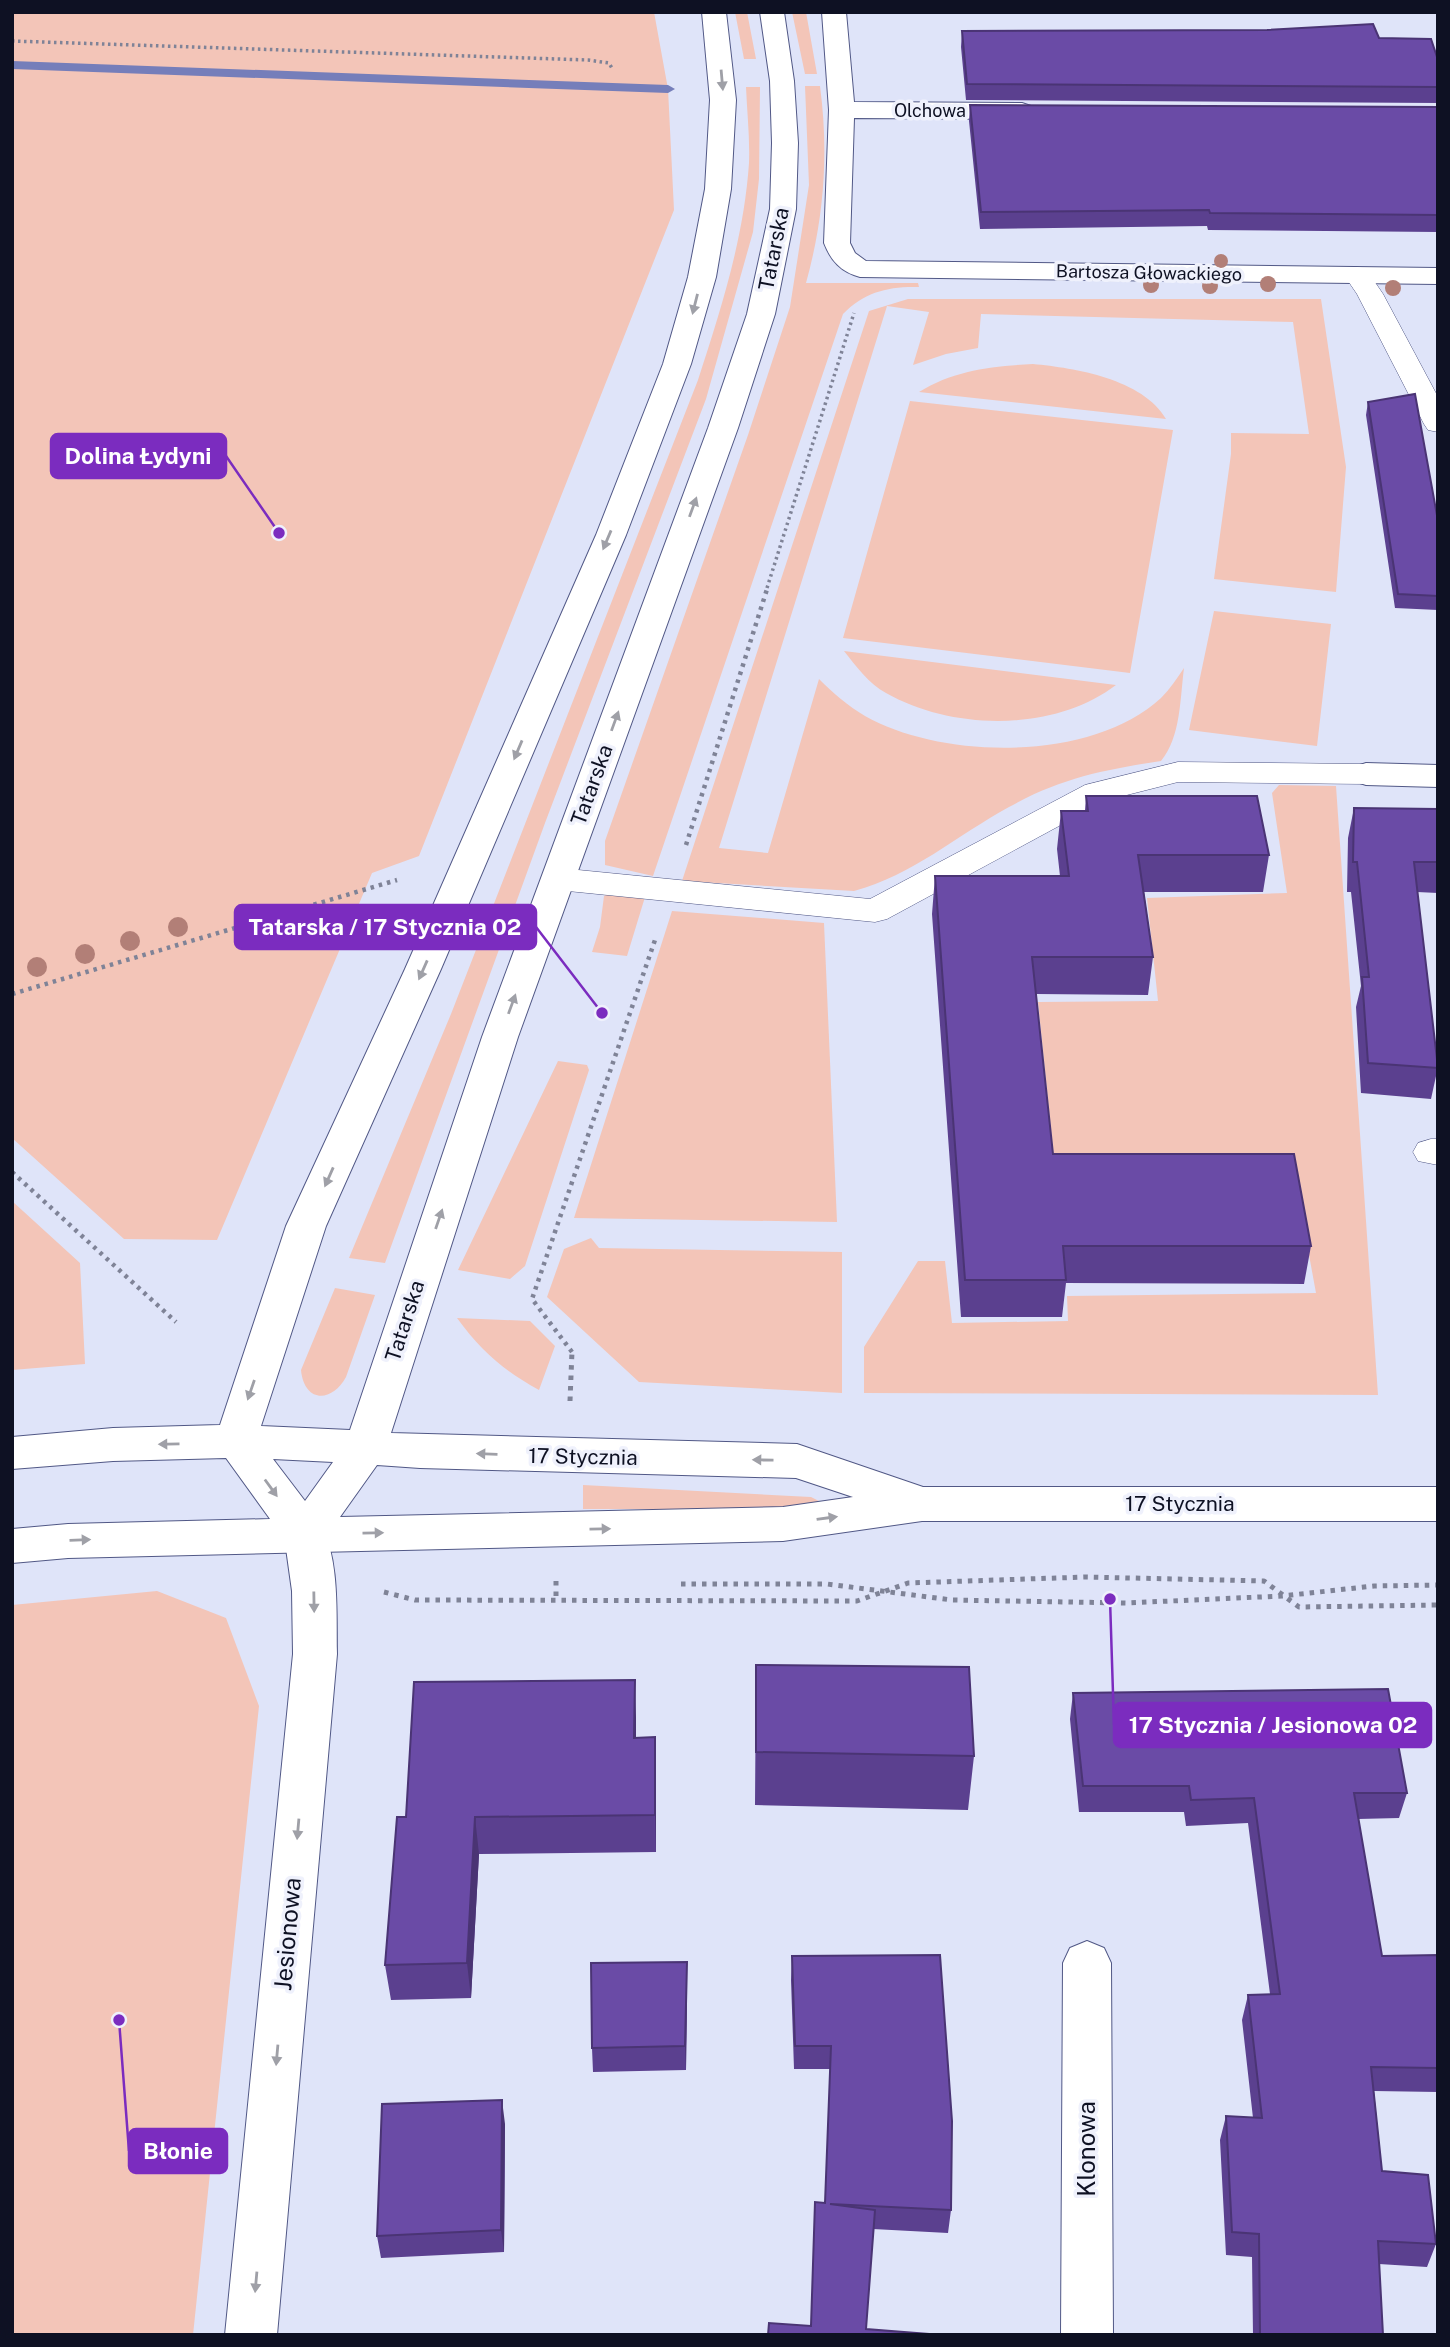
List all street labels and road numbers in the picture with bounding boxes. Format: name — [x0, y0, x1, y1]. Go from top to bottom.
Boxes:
street label: Olchowa — [894, 100, 966, 121]
street label: Tatarska — [753, 205, 794, 293]
street label: Bartosza Głowackiego — [1056, 260, 1242, 285]
street label: Tatarska — [565, 741, 618, 829]
street label: Tatarska — [380, 1277, 429, 1365]
street label: 17 Stycznia — [528, 1443, 638, 1470]
street label: 17 Stycznia — [1125, 1491, 1235, 1516]
street label: Jesionowa — [268, 1876, 306, 1992]
street label: Klonowa — [1072, 2101, 1100, 2197]

